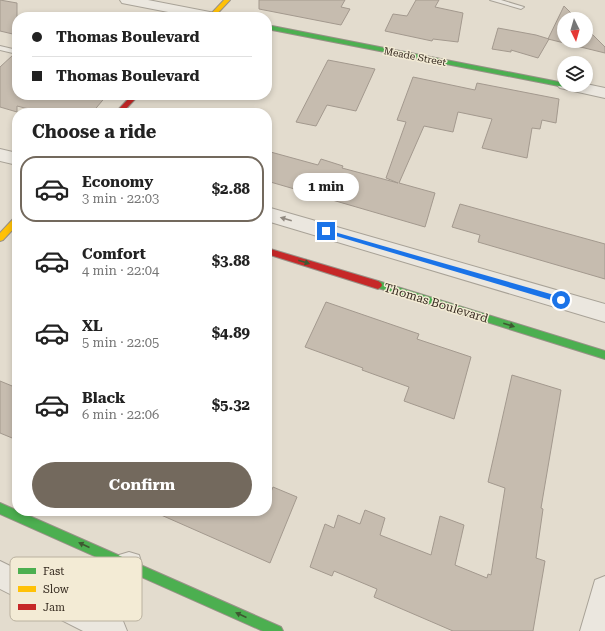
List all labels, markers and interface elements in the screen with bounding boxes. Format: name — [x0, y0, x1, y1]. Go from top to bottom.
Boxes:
north arrow — [557, 12, 593, 48]
map controls — [557, 12, 593, 92]
text: Thomas Boulevard — [56, 28, 200, 46]
street label: Meade Street — [383, 45, 447, 68]
button: layers — [557, 56, 593, 92]
text: Thomas Boulevard — [56, 67, 200, 85]
text: Choose a ride — [32, 121, 156, 142]
icon: car — [34, 171, 70, 207]
text: Economy — [82, 173, 153, 191]
callout: 1 min — [293, 173, 359, 201]
text: 1 min — [308, 179, 344, 194]
text: $2.88 — [212, 180, 250, 198]
text: 3 min · 22:03 — [82, 191, 159, 206]
one-way arrow — [279, 216, 291, 222]
route end — [317, 222, 335, 240]
icon: car — [34, 243, 70, 279]
text: Comfort — [82, 245, 146, 263]
text: $3.88 — [212, 252, 250, 270]
one-way arrow — [299, 260, 311, 266]
text: 4 min · 22:04 — [82, 263, 159, 278]
street label: Thomas Boulevard — [382, 280, 490, 326]
route start — [552, 291, 570, 309]
icon: car — [34, 315, 70, 351]
text: XL — [82, 317, 103, 335]
one-way arrow — [503, 322, 515, 328]
text: $4.89 — [212, 324, 250, 342]
text: 5 min · 22:05 — [82, 335, 159, 350]
icon: car — [34, 387, 70, 423]
text: Black — [82, 389, 125, 407]
text: $5.32 — [212, 396, 250, 414]
text: 6 min · 22:06 — [82, 407, 159, 422]
button: Confirm — [32, 462, 252, 508]
one-way arrow — [79, 542, 90, 548]
legend — [10, 557, 142, 621]
text: Fast — [43, 565, 64, 578]
text: Slow — [43, 583, 70, 596]
text: Jam — [43, 601, 65, 614]
one-way arrow — [236, 612, 247, 618]

